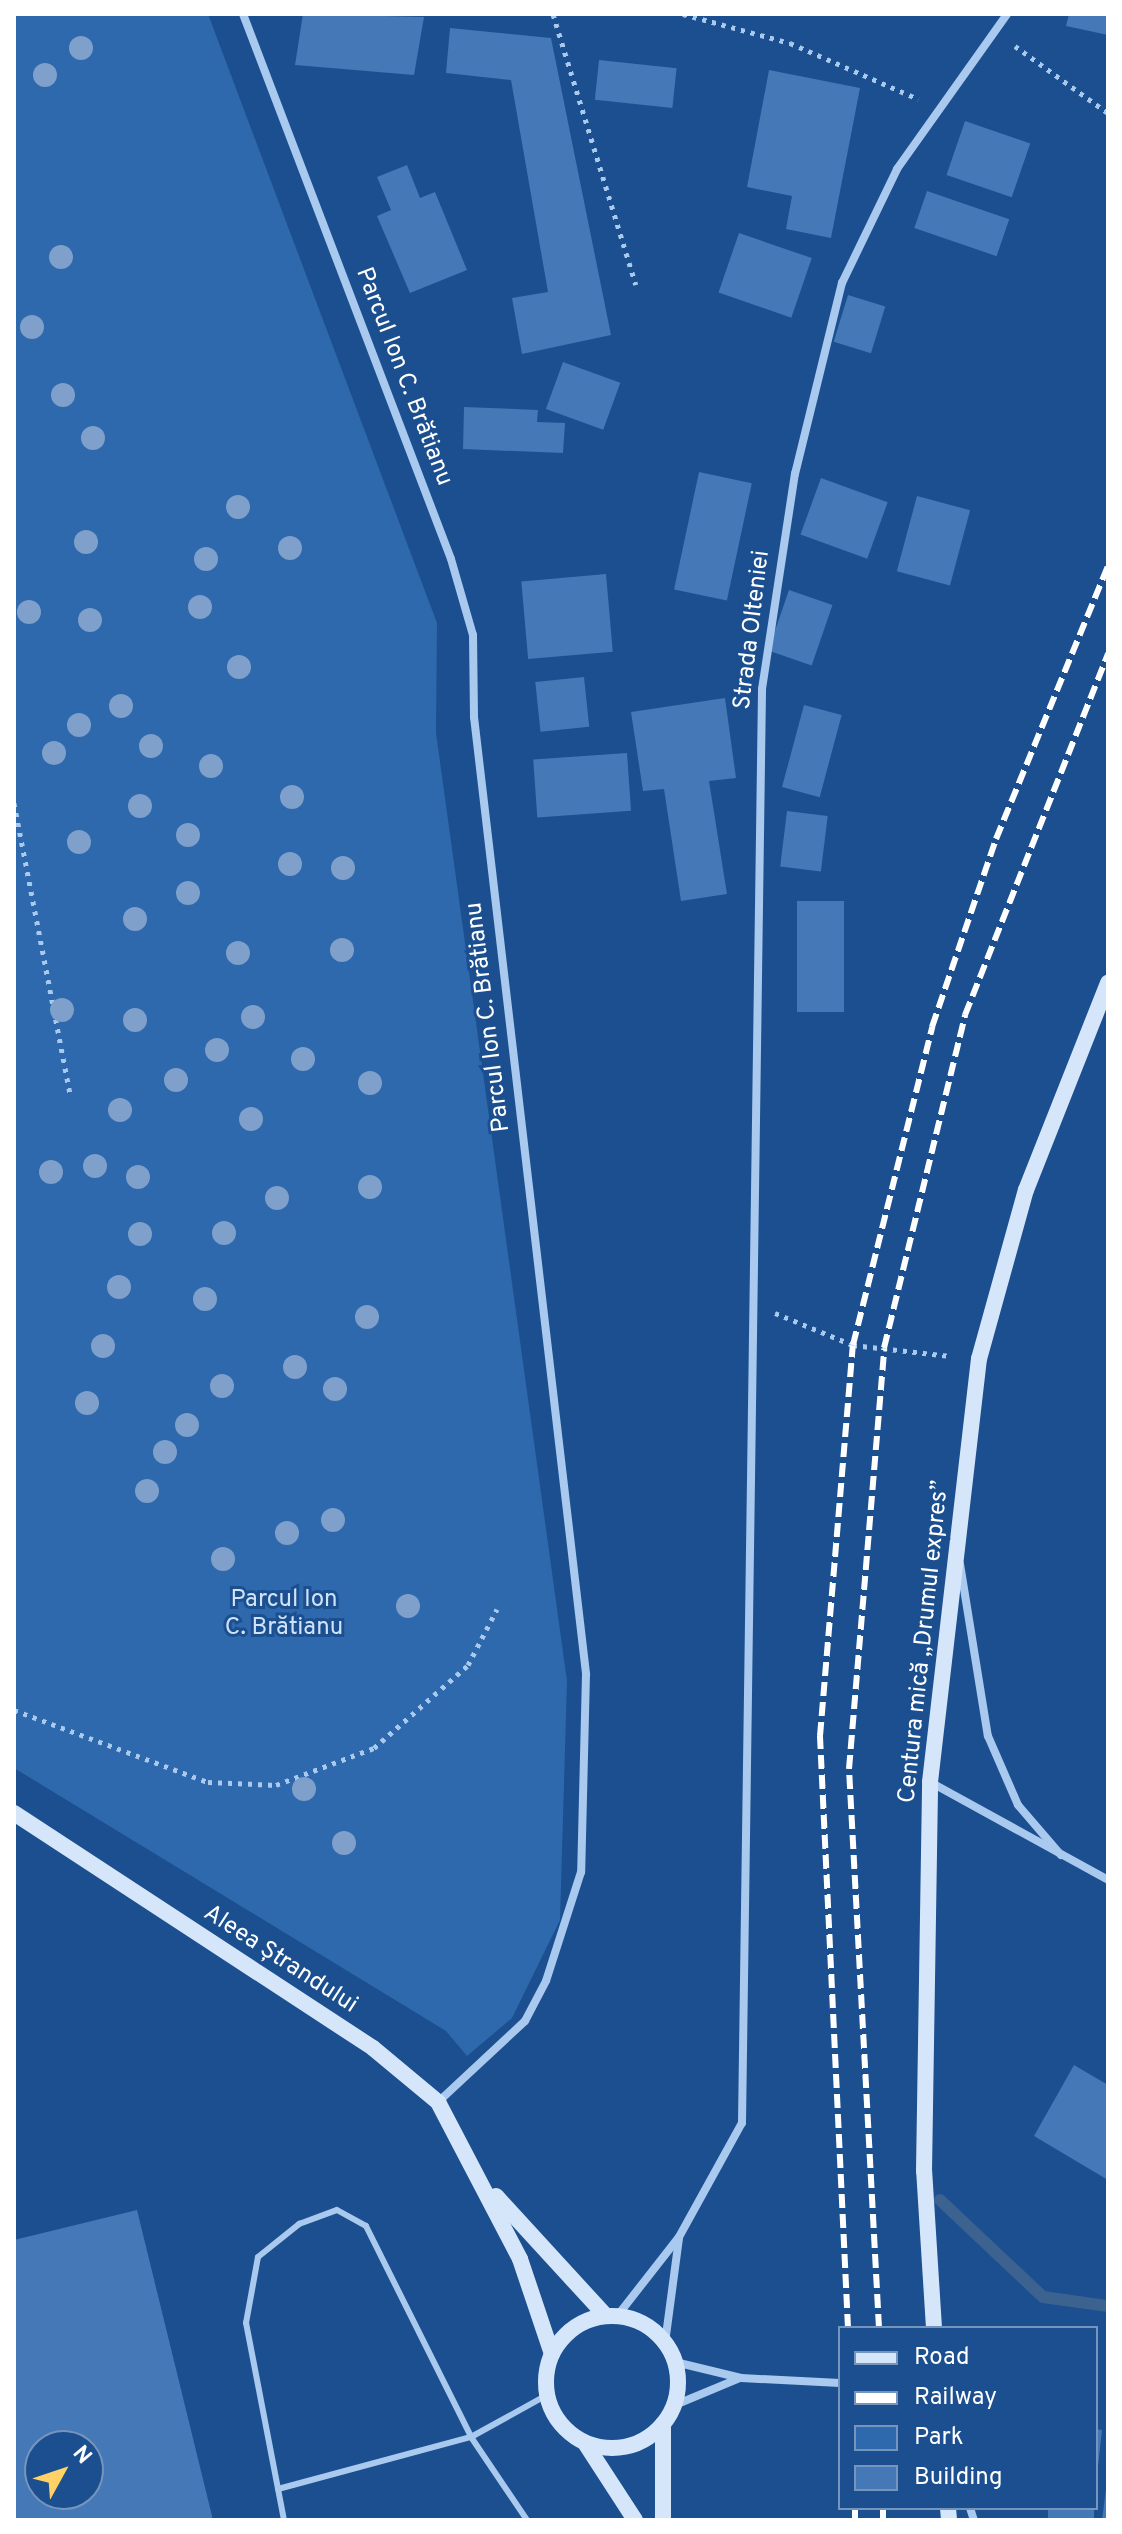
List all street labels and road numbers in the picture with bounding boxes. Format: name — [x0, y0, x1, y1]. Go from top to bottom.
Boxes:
street label: Parcul Ion C. Brătianu — [348, 264, 458, 490]
street label: Strada Olteniei — [729, 549, 777, 711]
street label: Parcul Ion C. Brătianu — [461, 900, 517, 1134]
street label: Centura mică „Drumul expres” — [894, 1479, 956, 1805]
street label: Aleea Ștrandului — [198, 1900, 362, 2020]

